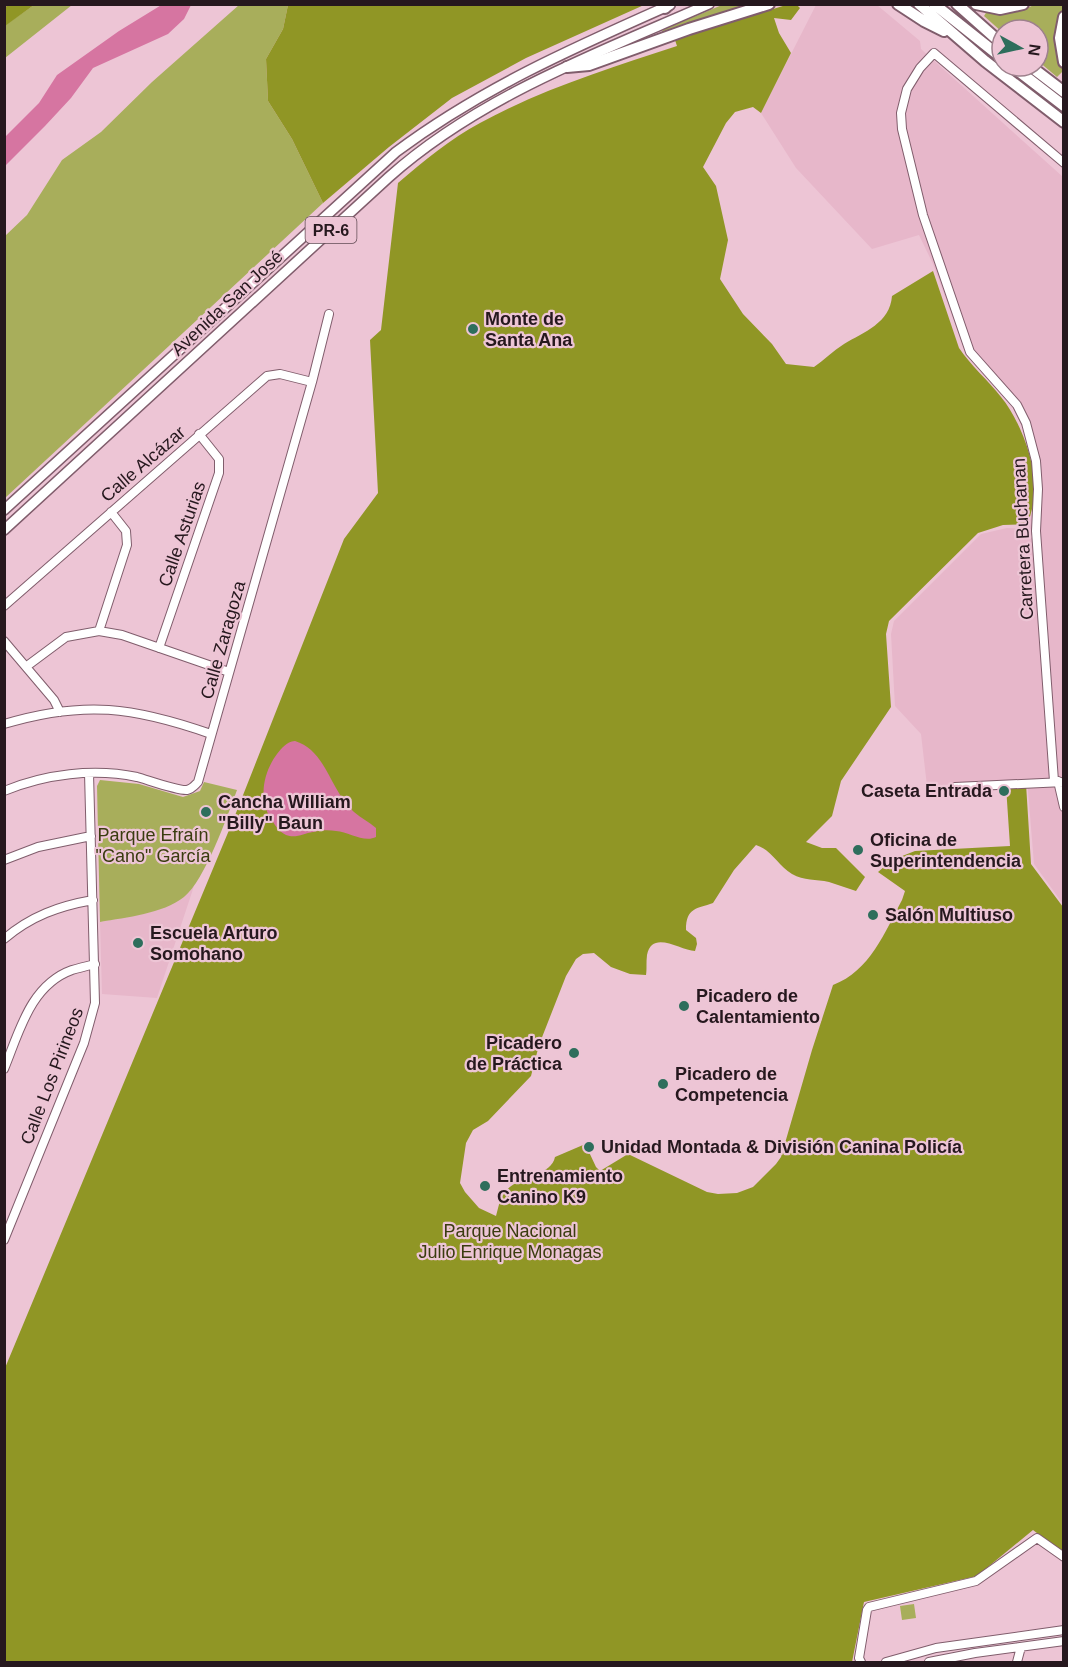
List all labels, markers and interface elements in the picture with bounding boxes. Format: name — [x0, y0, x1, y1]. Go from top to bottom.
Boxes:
north arrow — [990, 18, 1050, 78]
text: N — [1025, 43, 1044, 57]
road number: PR-6 — [306, 217, 356, 243]
street label: Avenida San José — [167, 246, 287, 360]
place label: Monte de Santa Ana — [485, 309, 573, 350]
marker: Monte de Santa Ana — [466, 322, 480, 336]
street label: Calle Alcázar — [97, 422, 189, 506]
street label: Carretera Buchanan — [1009, 458, 1037, 620]
street label: Calle Asturias — [155, 479, 209, 589]
street label: Calle Zaragoza — [197, 578, 250, 701]
place label: Caseta Entrada — [861, 781, 993, 801]
marker: Caseta Entrada — [997, 784, 1011, 798]
place label: Cancha William "Billy" Baun — [218, 792, 351, 833]
marker: Cancha William "Billy" Baun — [199, 805, 213, 819]
park label: Parque Efraín "Cano" García — [96, 825, 211, 866]
place label: Oficina de Superintendencia — [870, 830, 1022, 871]
marker: Oficina de Superintendencia — [851, 843, 865, 857]
place label: Salón Multiuso — [885, 905, 1013, 925]
marker: Salón Multiuso — [866, 908, 880, 922]
place label: Escuela Arturo Somohano — [150, 923, 277, 964]
marker: Escuela Arturo Somohano — [131, 936, 145, 950]
place label: Picadero de Calentamiento — [696, 986, 820, 1027]
marker: Picadero de Calentamiento — [677, 999, 691, 1013]
street label: Calle Los Pirineos — [17, 1005, 87, 1147]
place label: Picadero de Práctica — [466, 1033, 563, 1074]
marker: Picadero de Práctica — [567, 1046, 581, 1060]
place label: Picadero de Competencia — [675, 1064, 789, 1105]
marker: Picadero de Competencia — [656, 1077, 670, 1091]
place label: Unidad Montada & División Canina Policía — [601, 1137, 963, 1157]
marker: Unidad Montada & División Canina Policía — [582, 1140, 596, 1154]
place label: Entrenamiento Canino K9 — [497, 1166, 623, 1207]
marker: Entrenamiento Canino K9 — [478, 1179, 492, 1193]
park label: Parque Nacional Julio Enrique Monagas — [418, 1221, 602, 1262]

